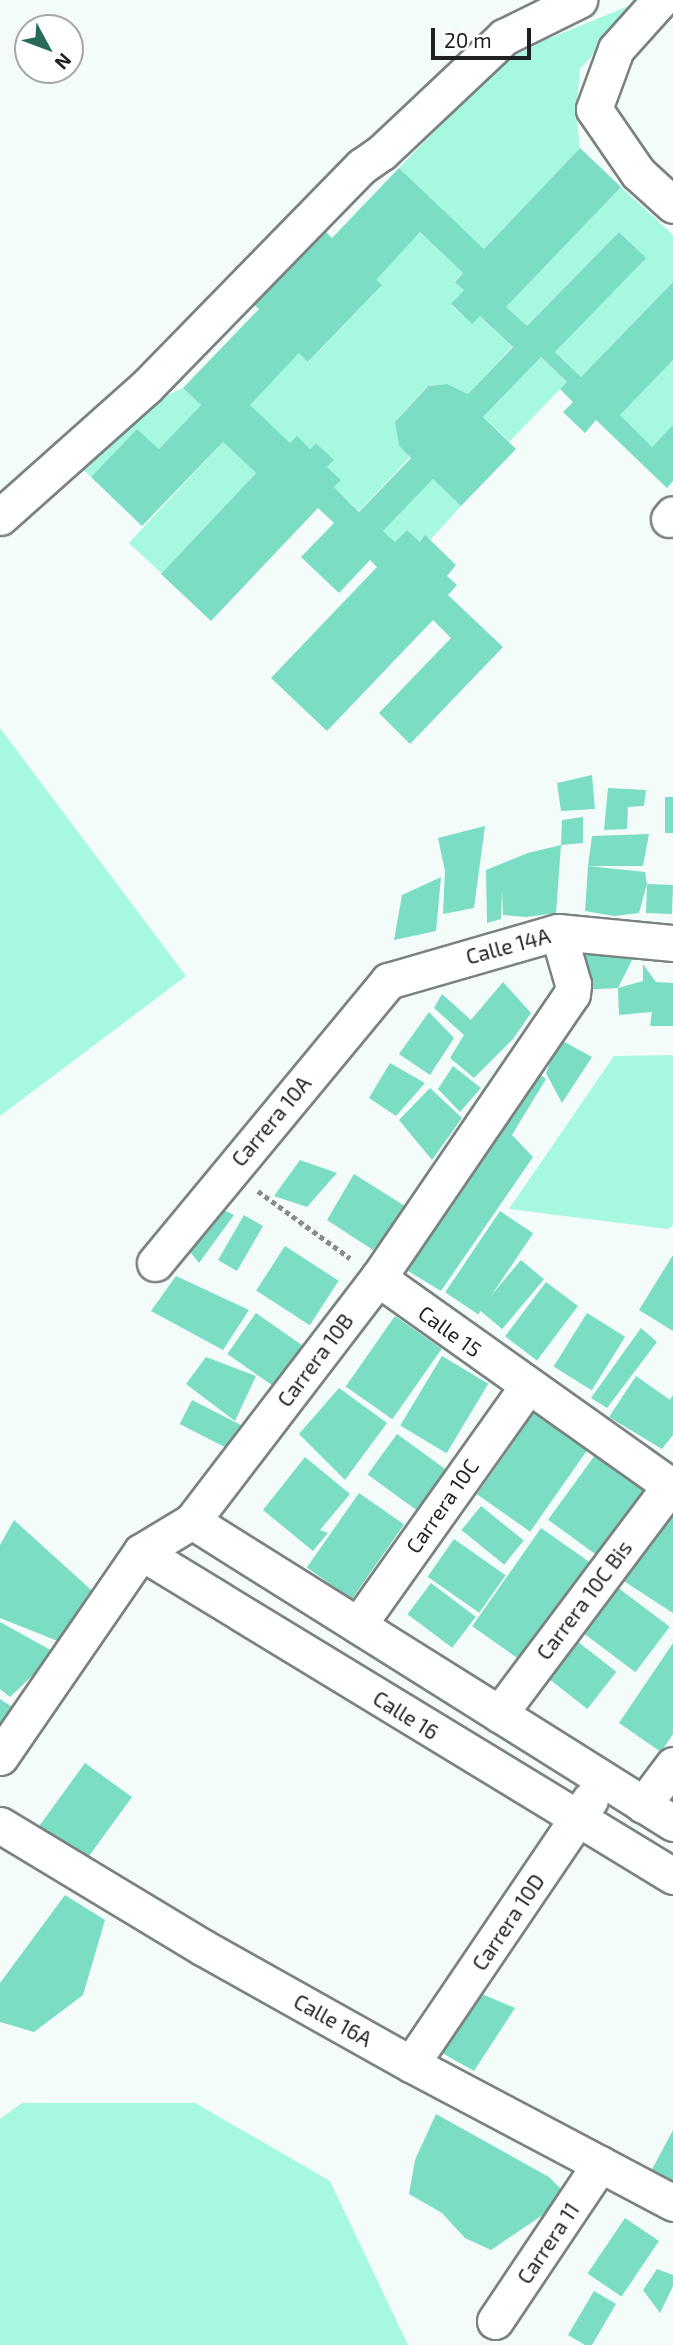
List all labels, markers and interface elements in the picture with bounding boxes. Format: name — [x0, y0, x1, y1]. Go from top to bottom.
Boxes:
north arrow — [14, 14, 84, 84]
scale bar — [435, 14, 535, 58]
text: 20 m — [444, 27, 492, 52]
text: N — [51, 49, 77, 75]
street label: Calle 14A — [463, 923, 553, 969]
street label: Carrera 10A — [226, 1071, 316, 1171]
street label: Calle 15 — [414, 1300, 486, 1362]
street label: Carrera 10B — [272, 1308, 358, 1412]
street label: Carrera 10C — [400, 1454, 484, 1558]
street label: Carrera 10C Bis — [531, 1535, 637, 1665]
street label: Calle 16 — [369, 1685, 443, 1745]
street label: Carrera 10D — [467, 1869, 549, 1975]
street label: Calle 16A — [290, 1988, 376, 2052]
street label: Carrera 11 — [512, 2198, 584, 2288]

